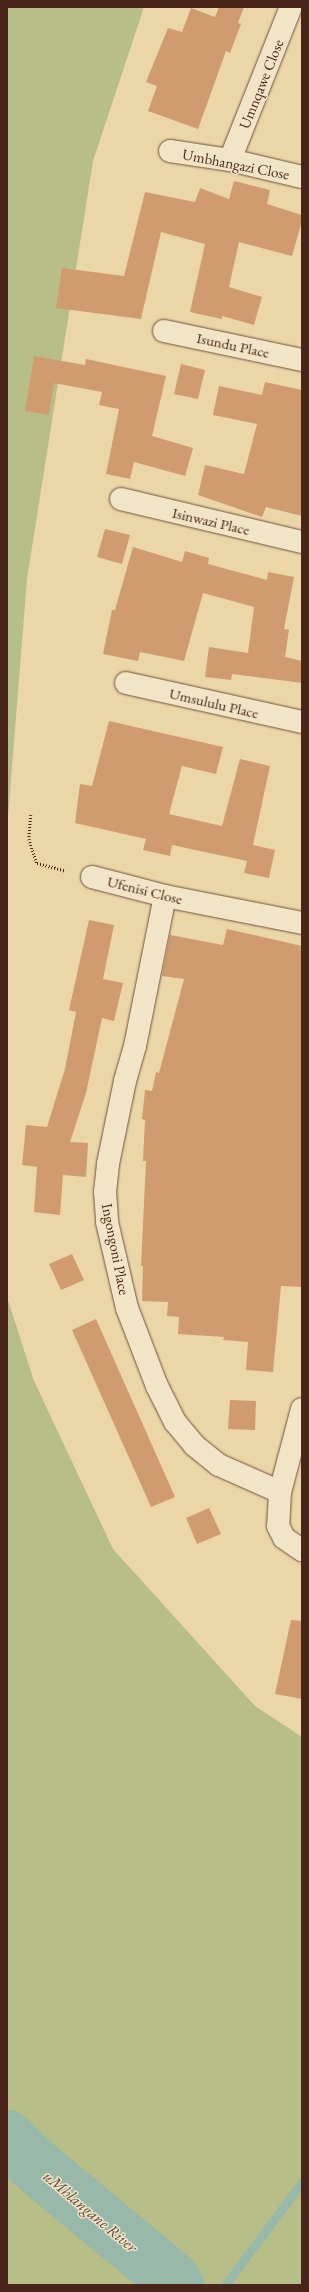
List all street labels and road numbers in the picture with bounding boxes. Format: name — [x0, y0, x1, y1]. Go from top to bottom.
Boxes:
street label: Umnqawe Close — [235, 37, 287, 131]
street label: Umbhangazi Close — [181, 145, 291, 183]
street label: Isundu Place — [195, 329, 271, 361]
street label: Isinwazi Place — [171, 503, 251, 539]
street label: Umsululu Place — [168, 684, 260, 722]
street label: Ufenisi Close — [106, 872, 184, 908]
street label: Ingongoni Place — [98, 1202, 134, 1296]

